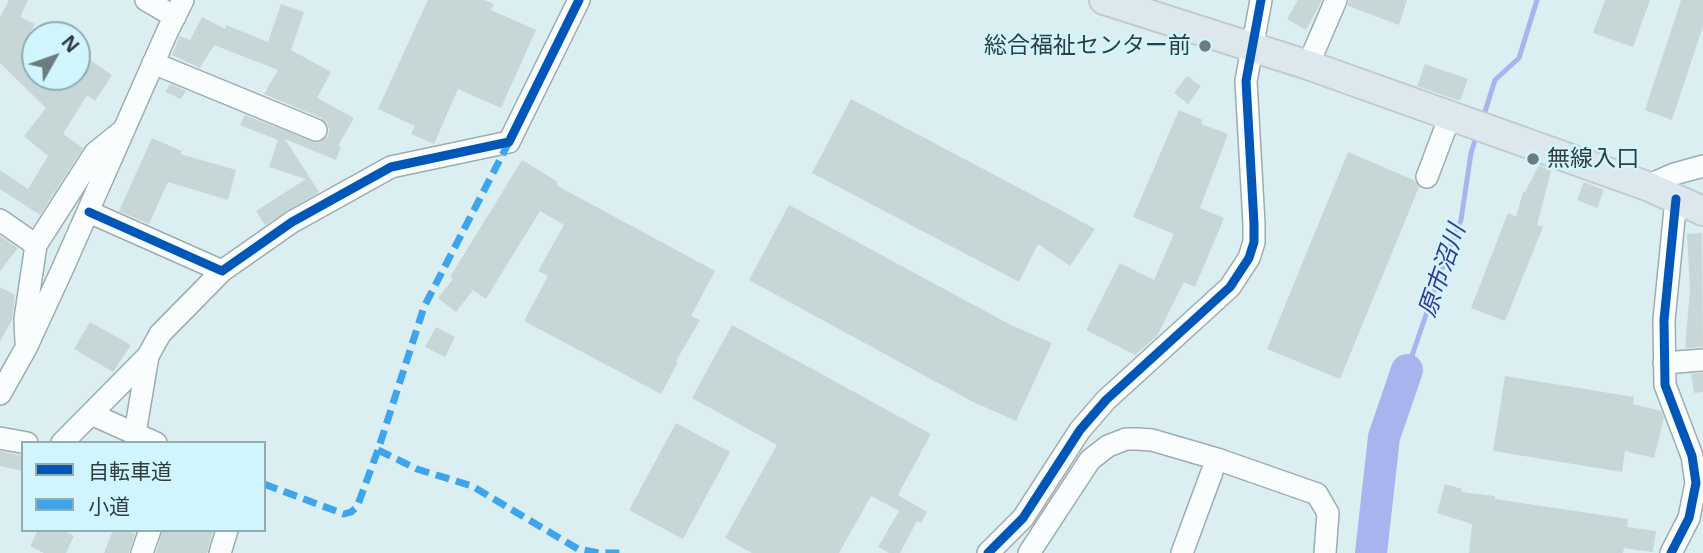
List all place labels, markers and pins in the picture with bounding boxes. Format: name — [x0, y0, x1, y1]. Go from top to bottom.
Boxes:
place label: 総合福祉センター前 — [984, 32, 1191, 60]
marker: 総合福祉センター前 — [1197, 38, 1213, 54]
place label: 無線入口 — [1547, 145, 1639, 173]
marker: 無線入口 — [1525, 151, 1541, 167]

